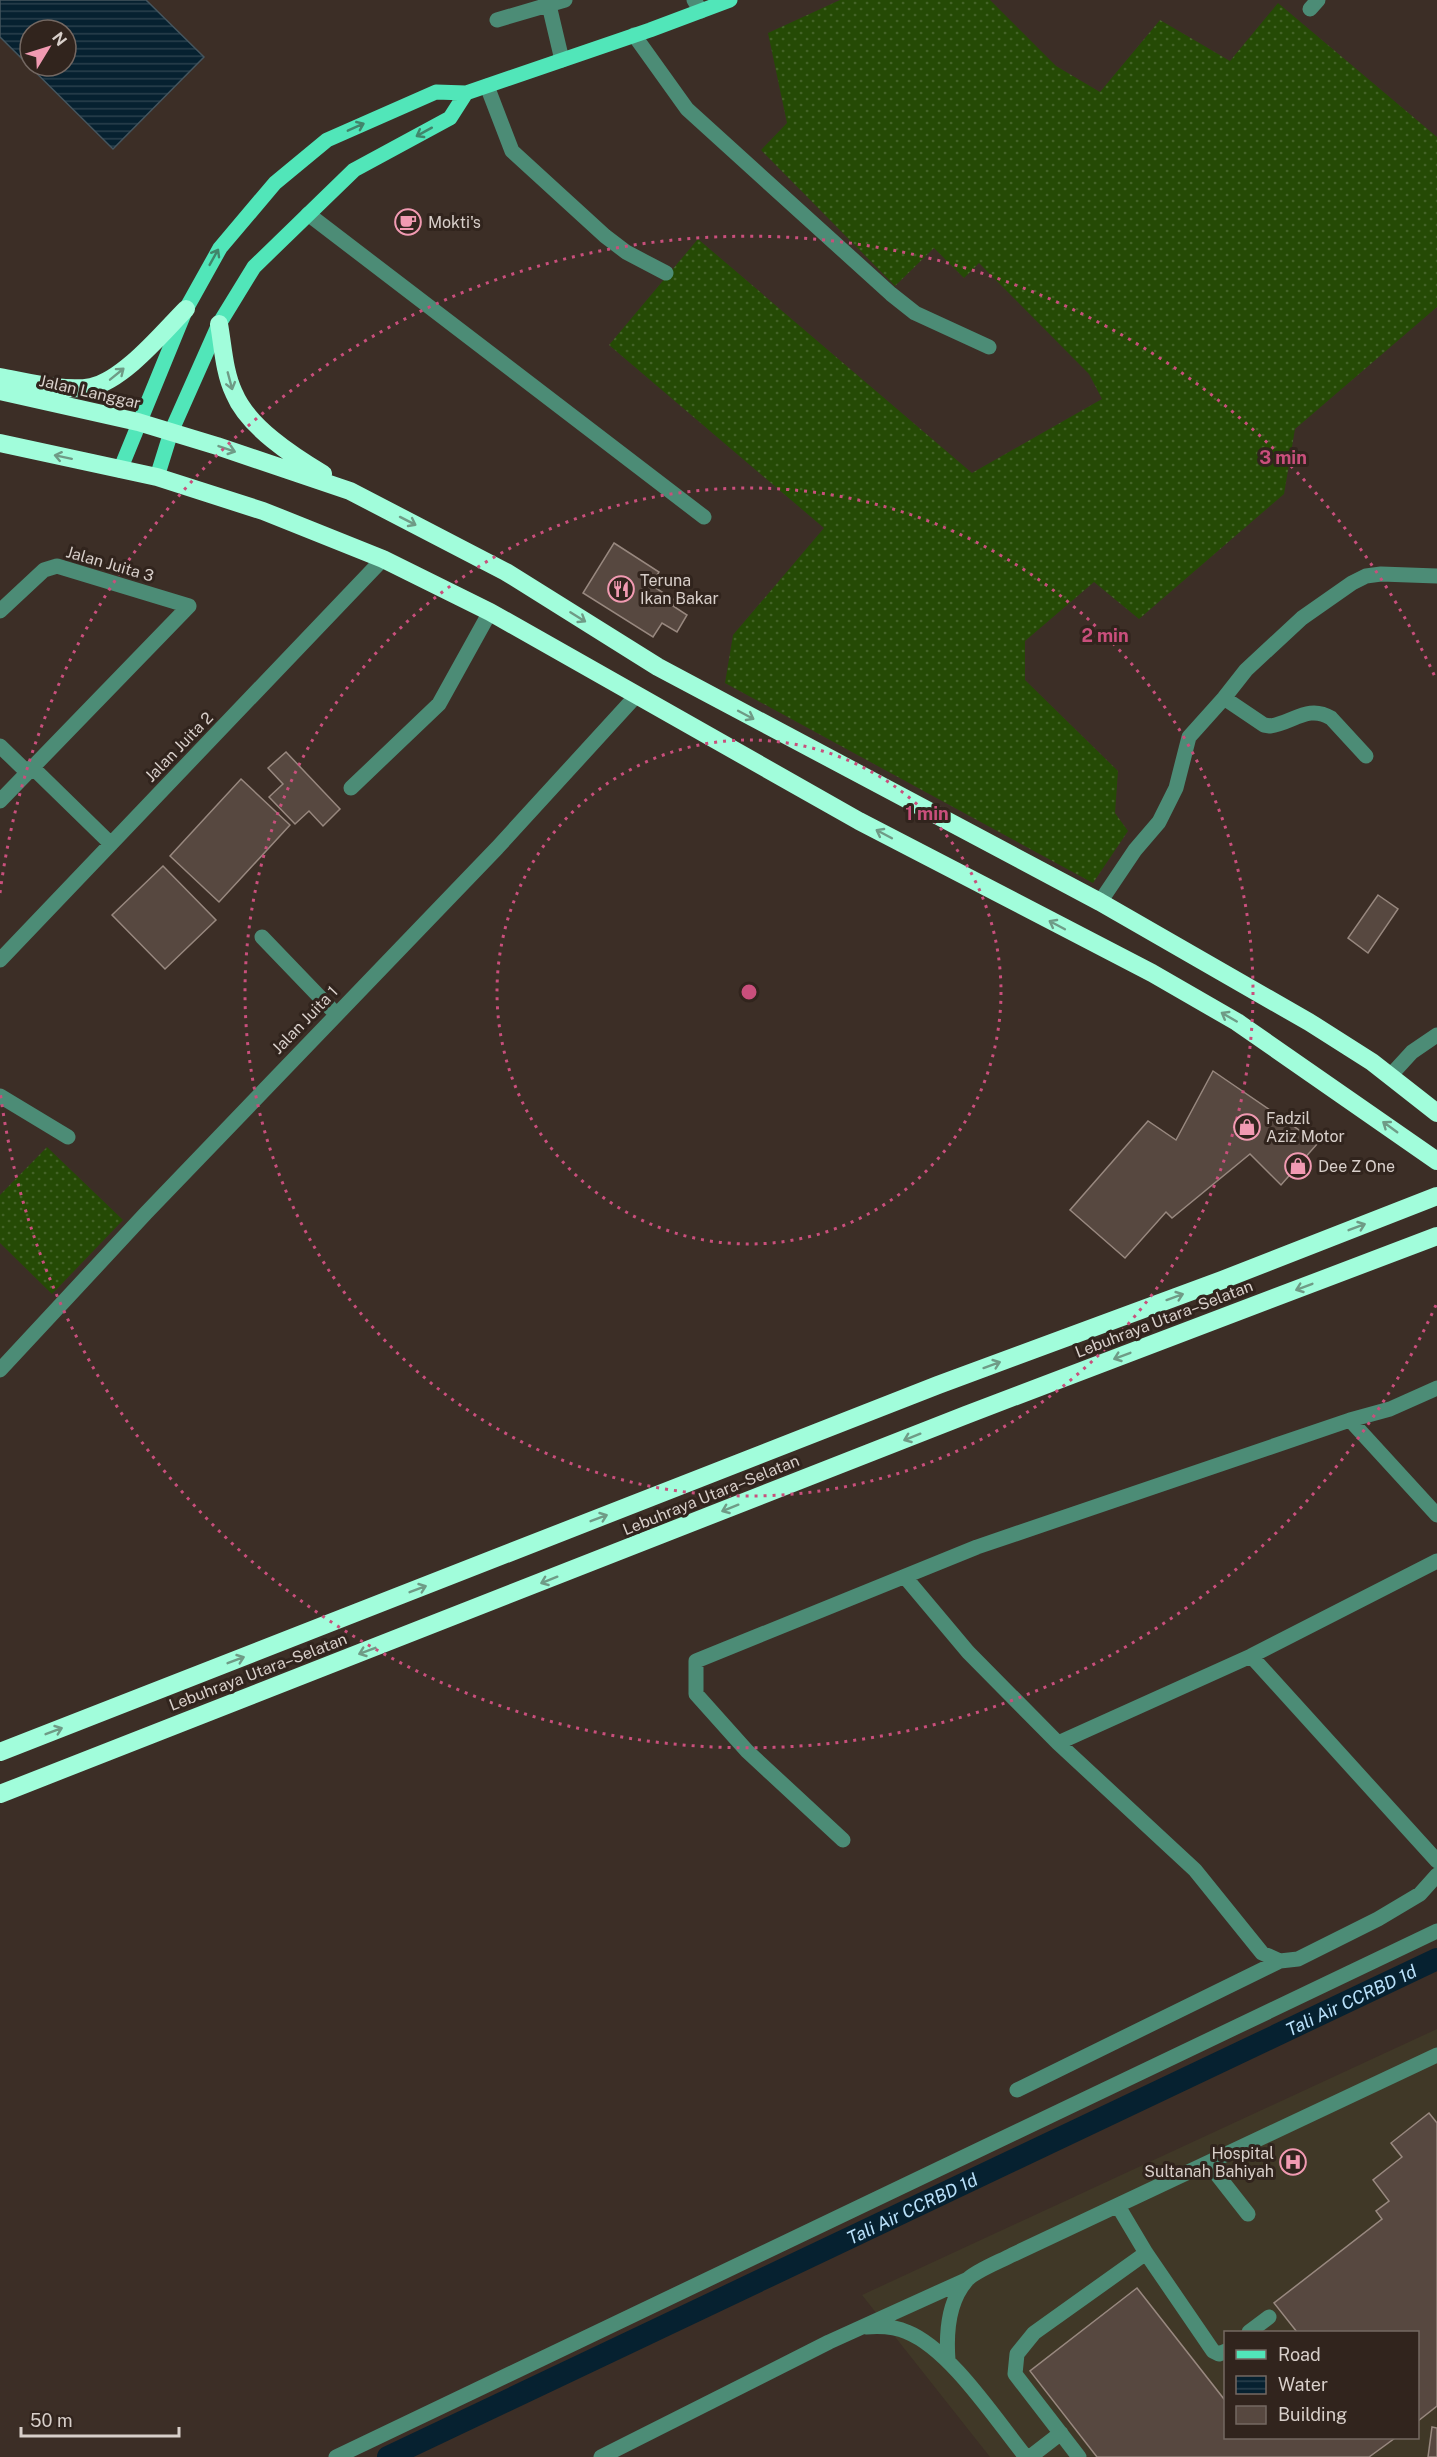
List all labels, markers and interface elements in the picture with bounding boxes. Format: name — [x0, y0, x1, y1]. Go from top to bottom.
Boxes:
north arrow — [18, 18, 78, 78]
text: N — [48, 28, 71, 50]
one-way arrow — [346, 121, 364, 133]
one-way arrow — [416, 126, 433, 138]
cafe icon: Mokti's — [393, 207, 423, 237]
place label: Mokti's — [428, 213, 481, 232]
one-way arrow — [208, 249, 220, 266]
one-way arrow — [109, 367, 125, 380]
street label: Jalan Langgar — [37, 371, 143, 413]
one-way arrow — [225, 371, 237, 390]
one-way arrow — [217, 445, 236, 456]
text: 3 min — [1259, 447, 1307, 468]
one-way arrow — [54, 451, 73, 462]
one-way arrow — [399, 516, 417, 528]
street label: Jalan Juita 3 — [64, 542, 156, 586]
place label: Teruna Ikan Bakar — [640, 571, 719, 608]
restaurant icon: Teruna Ikan Bakar — [606, 574, 636, 604]
one-way arrow — [569, 611, 586, 624]
text: 2 min — [1081, 625, 1129, 646]
street label: Jalan Juita 2 — [141, 708, 217, 786]
one-way arrow — [737, 709, 755, 721]
text: 1 min — [905, 803, 949, 824]
one-way arrow — [876, 828, 893, 840]
one-way arrow — [1048, 919, 1066, 930]
street label: Jalan Juita 1 — [268, 982, 342, 1058]
centre of rings — [739, 982, 759, 1002]
one-way arrow — [1220, 1011, 1238, 1022]
place label: Fadzil Aziz Motor — [1266, 1109, 1345, 1146]
shop icon: Fadzil Aziz Motor — [1232, 1112, 1262, 1142]
one-way arrow — [1382, 1121, 1398, 1133]
shop icon: Dee Z One — [1283, 1151, 1313, 1181]
place label: Dee Z One — [1318, 1157, 1395, 1176]
one-way arrow — [1347, 1221, 1366, 1232]
street label: Lebuhraya Utara–Selatan — [1072, 1276, 1256, 1362]
one-way arrow — [1295, 1282, 1314, 1293]
one-way arrow — [1165, 1291, 1184, 1302]
one-way arrow — [1113, 1352, 1132, 1363]
one-way arrow — [983, 1359, 1001, 1370]
one-way arrow — [903, 1432, 921, 1443]
street label: Lebuhraya Utara–Selatan — [620, 1451, 802, 1539]
one-way arrow — [722, 1503, 740, 1514]
one-way arrow — [590, 1512, 608, 1523]
one-way arrow — [540, 1575, 559, 1586]
one-way arrow — [408, 1583, 427, 1594]
street label: Lebuhraya Utara–Selatan — [166, 1629, 350, 1715]
one-way arrow — [358, 1646, 377, 1657]
one-way arrow — [226, 1653, 245, 1664]
one-way arrow — [45, 1724, 63, 1735]
water label: Tali Air CCRBD 1d — [1282, 1960, 1420, 2040]
place label: Hospital Sultanah Bahiyah — [1144, 2144, 1274, 2181]
hospital icon: Hospital Sultanah Bahiyah — [1278, 2147, 1308, 2177]
water label: Tali Air CCRBD 1d — [843, 2168, 981, 2248]
legend — [1224, 2331, 1419, 2439]
text: Road — [1278, 2344, 1321, 2365]
text: Water — [1278, 2374, 1328, 2395]
scale bar — [21, 2400, 178, 2438]
text: Building — [1278, 2404, 1347, 2425]
text: 50 m — [30, 2410, 73, 2431]

